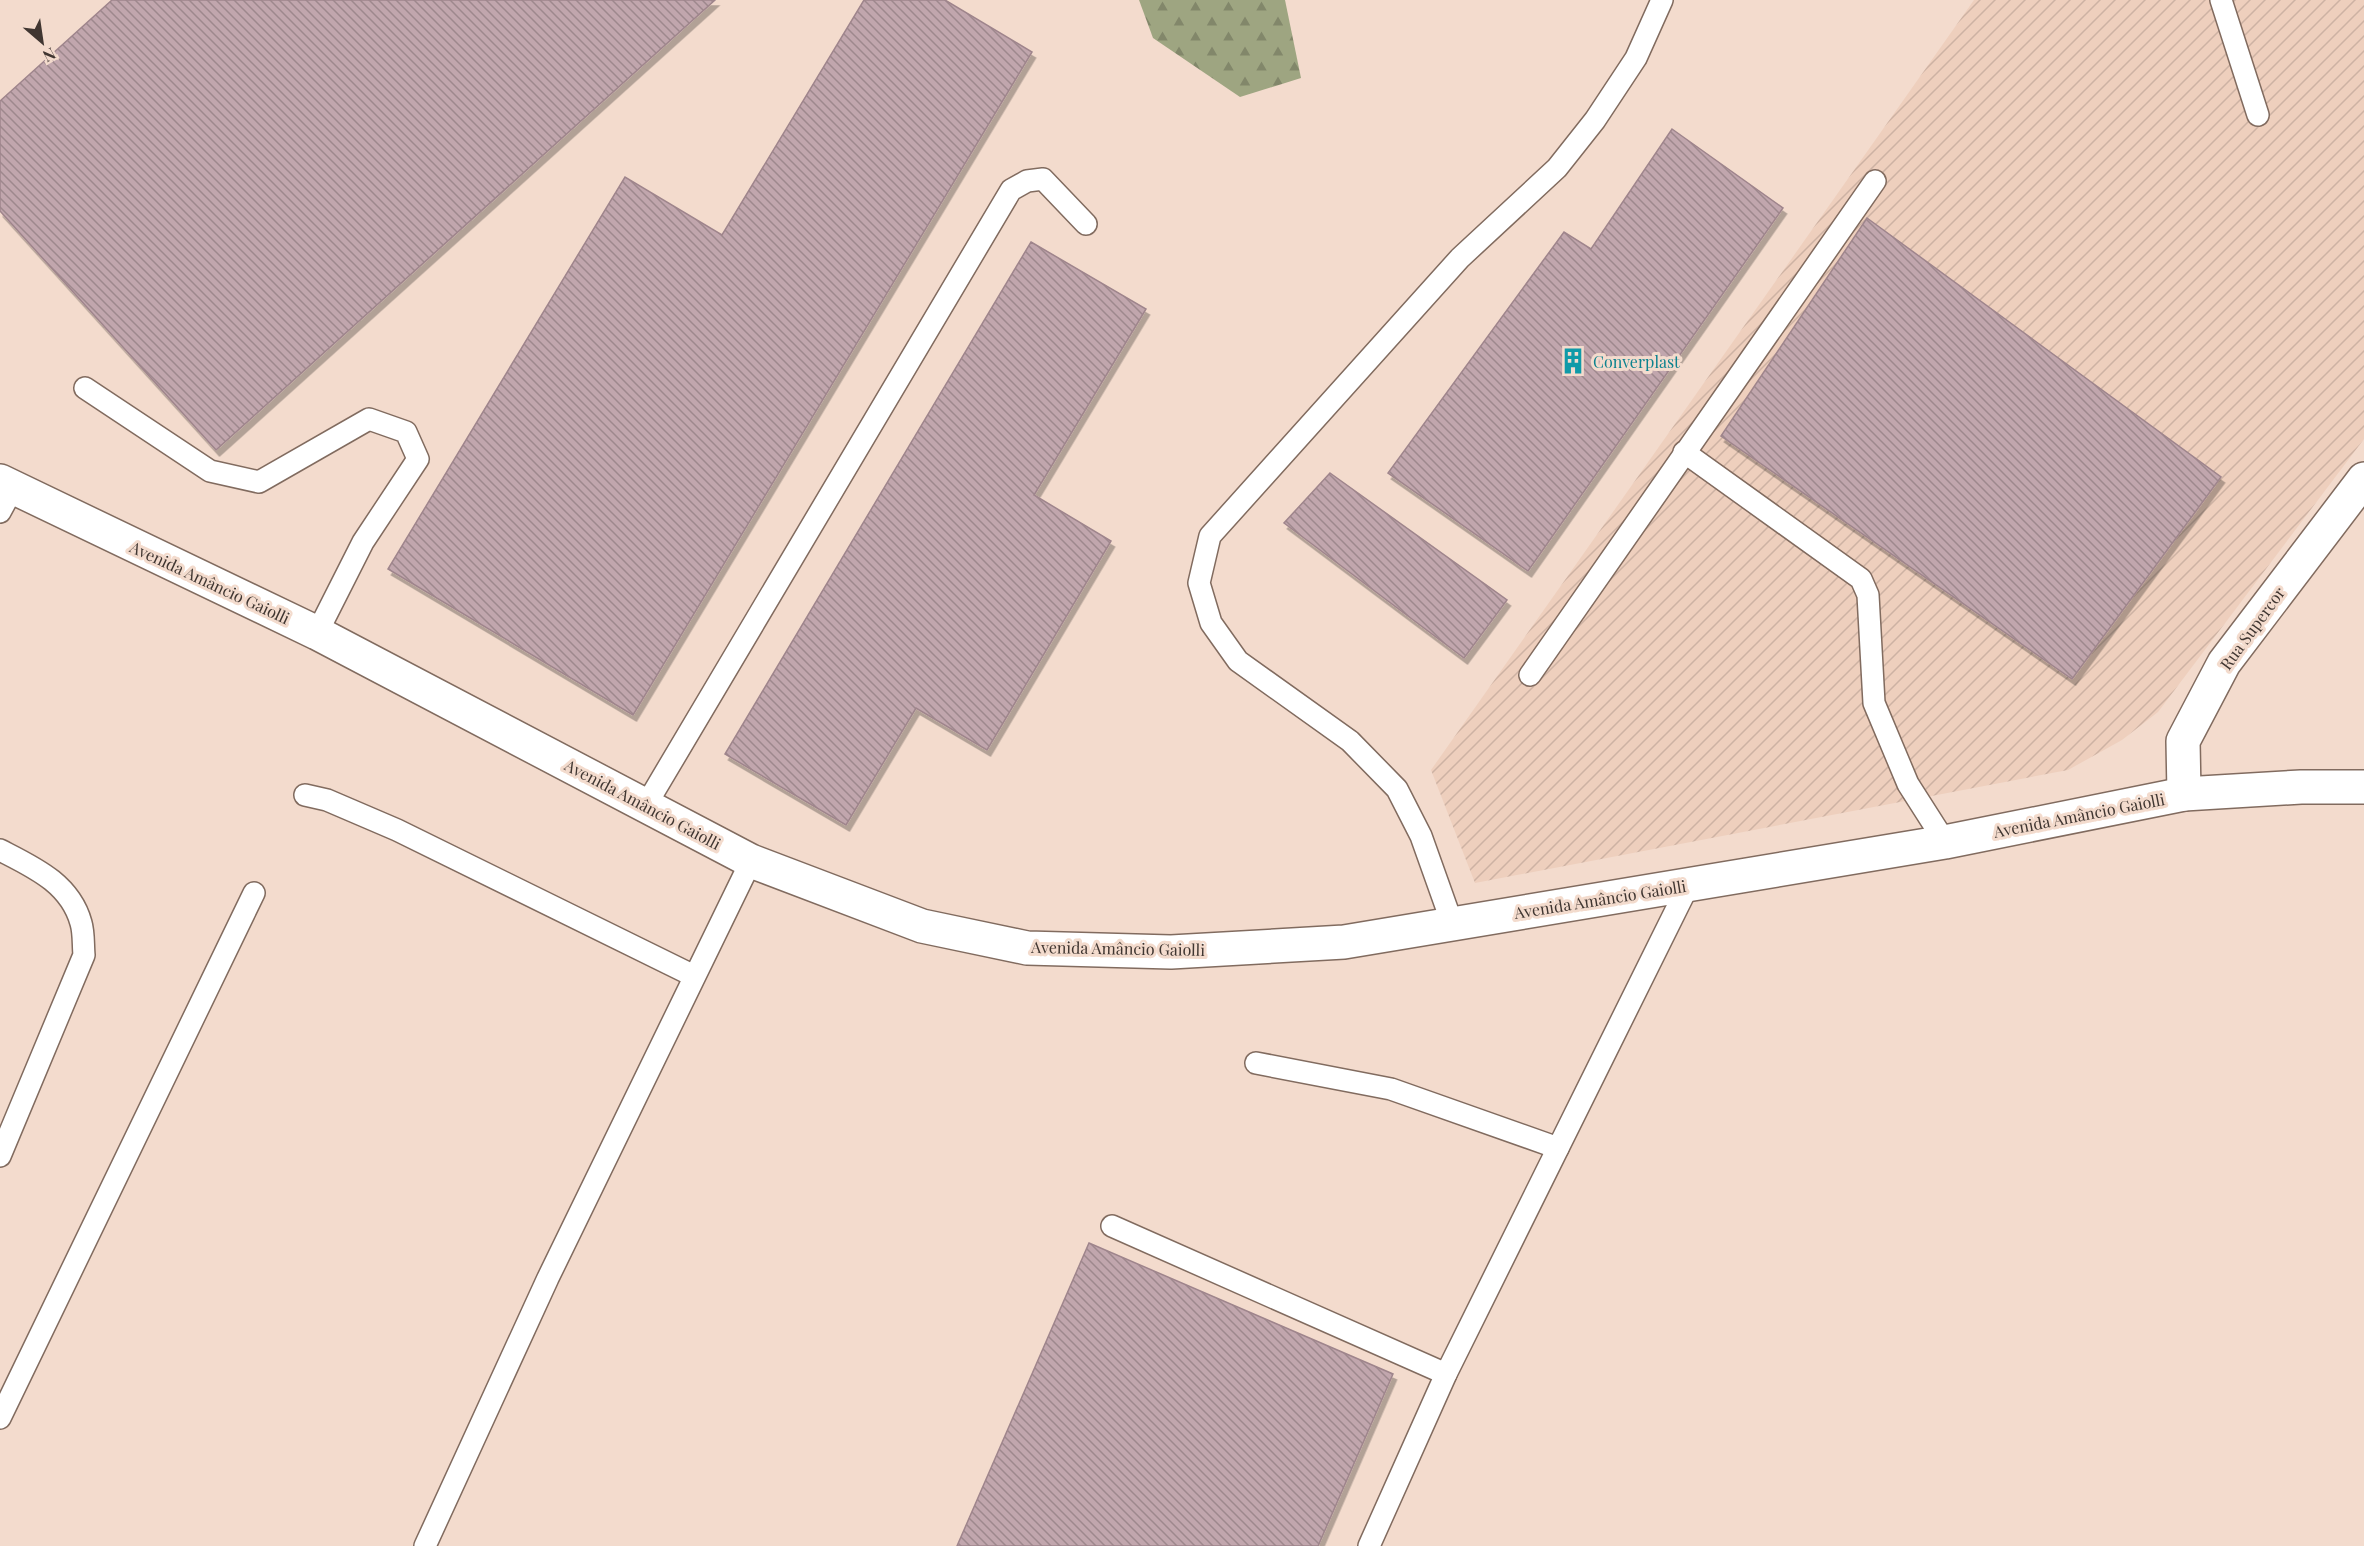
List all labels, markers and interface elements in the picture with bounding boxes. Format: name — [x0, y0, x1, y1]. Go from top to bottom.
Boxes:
north arrow — [12, 12, 72, 72]
text: N — [39, 44, 60, 68]
building icon: Converplast — [1558, 346, 1588, 376]
place label: Converplast — [1593, 351, 1680, 372]
street label: Avenida Amâncio Gaiolli — [126, 535, 294, 628]
street label: Rua Supercor — [2215, 583, 2289, 673]
street label: Avenida Amâncio Gaiolli — [560, 753, 725, 854]
street label: Avenida Amâncio Gaiolli — [1991, 788, 2167, 842]
street label: Avenida Amâncio Gaiolli — [1511, 875, 1688, 923]
street label: Avenida Amâncio Gaiolli — [1030, 936, 1205, 960]

